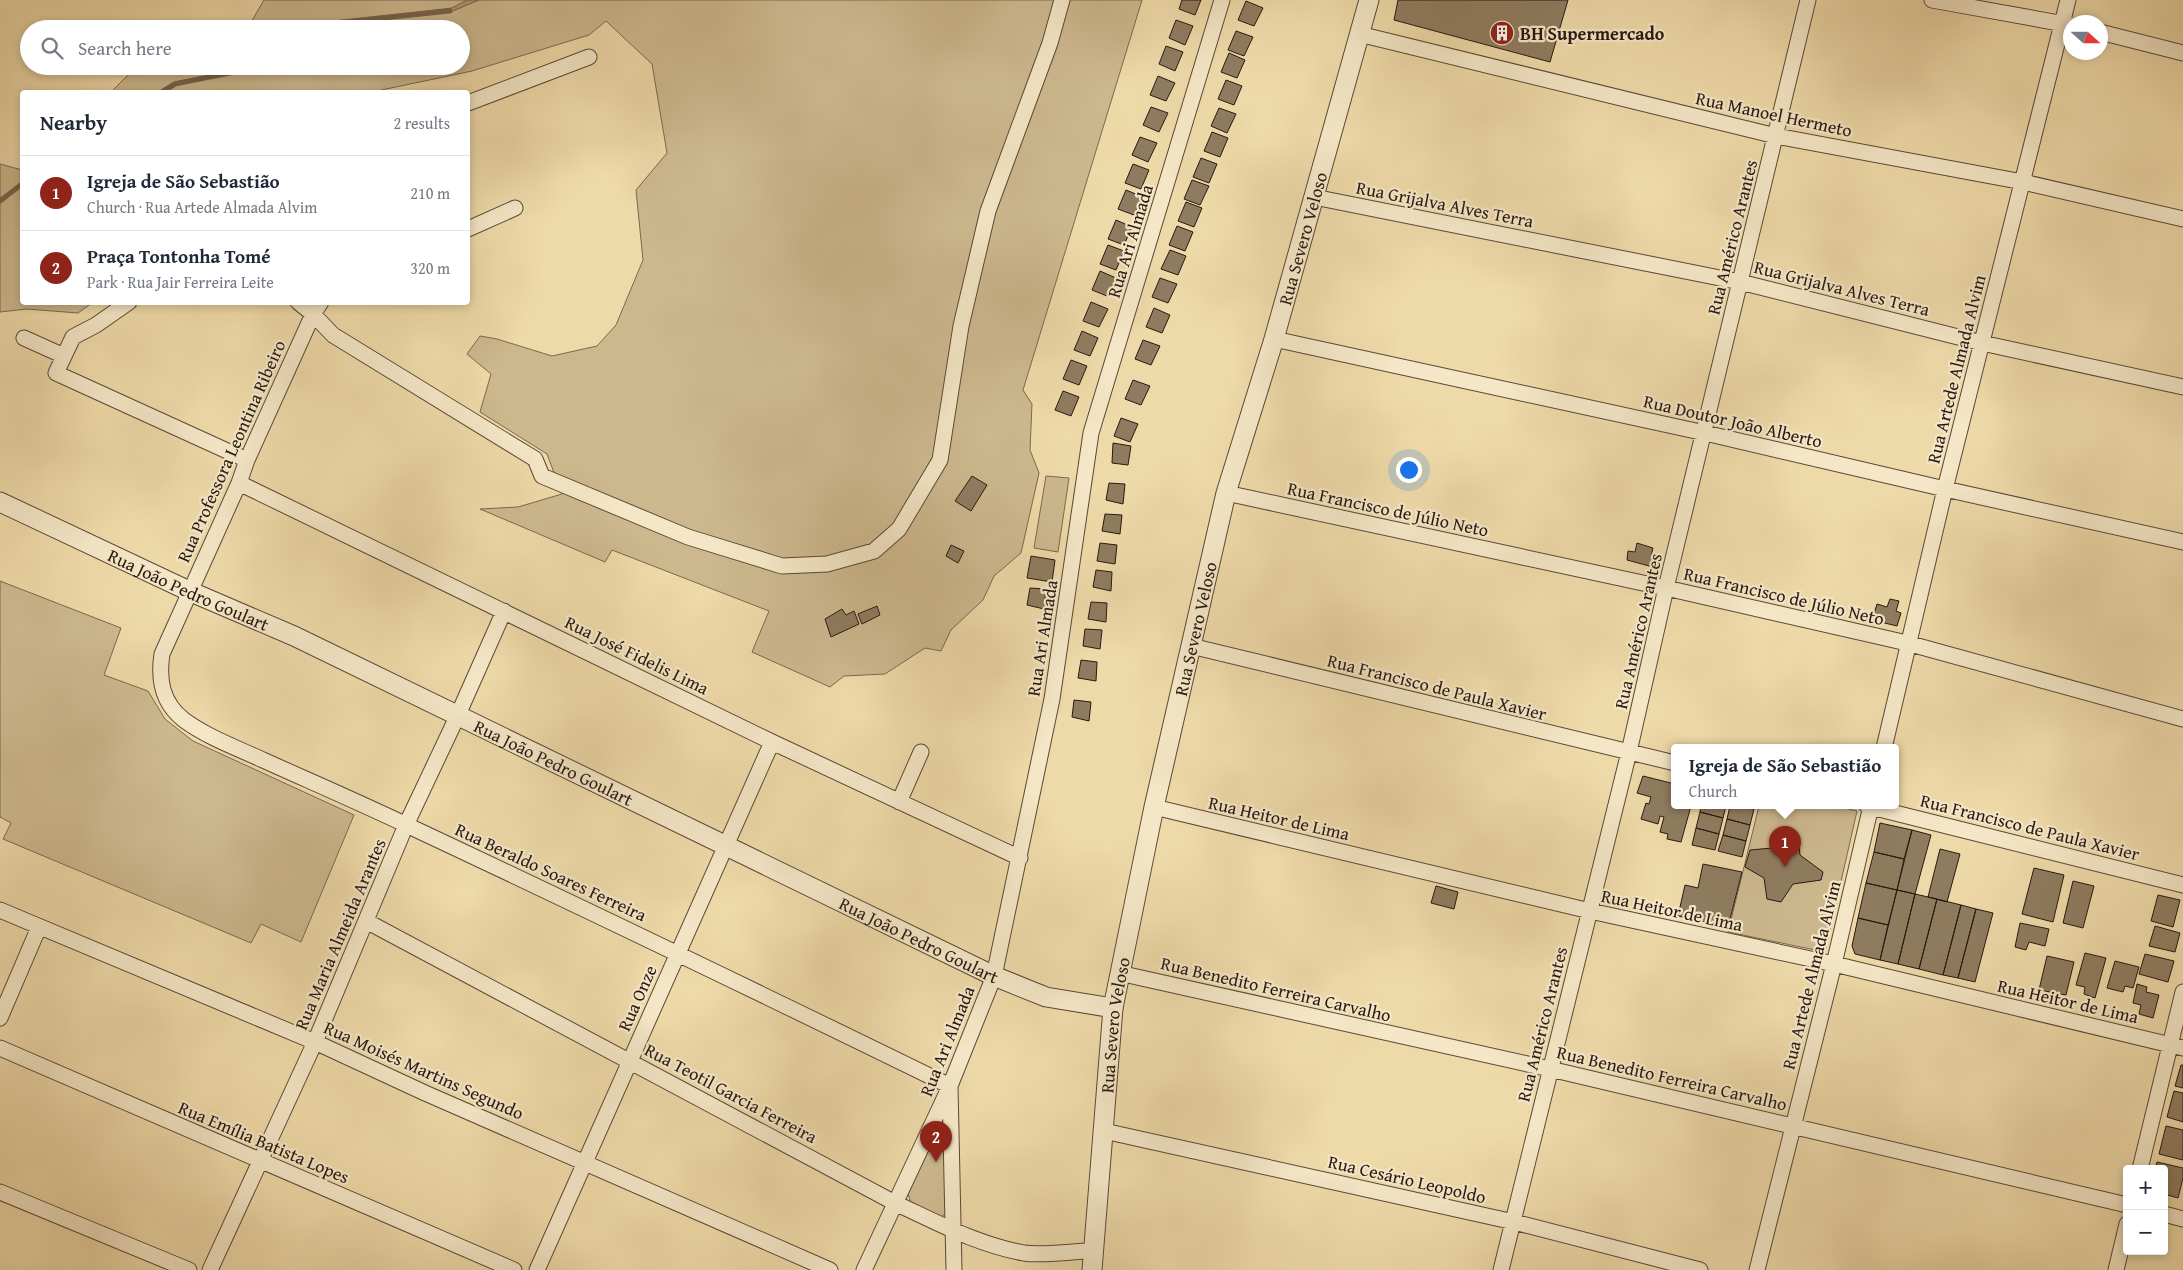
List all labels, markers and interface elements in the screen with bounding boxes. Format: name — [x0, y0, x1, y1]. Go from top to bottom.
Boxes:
north arrow — [2063, 15, 2108, 60]
search box — [20, 20, 470, 75]
building icon: BH Supermercado — [1489, 20, 1515, 46]
place label: BH Supermercado — [1520, 20, 1665, 47]
icon: search — [38, 34, 66, 62]
text: Search here — [78, 34, 172, 62]
street label: Rua Manoel Hermeto — [1693, 84, 1855, 144]
text: Nearby — [40, 107, 107, 138]
text: 2 results — [393, 111, 450, 135]
street label: Rua Américo Arantes — [1700, 157, 1764, 317]
text: Igreja de São Sebastião — [87, 167, 280, 195]
street label: Rua Severo Veloso — [1271, 169, 1334, 308]
street label: Rua Grijalva Alves Terra — [1354, 174, 1536, 235]
text: 1 — [52, 181, 60, 205]
text: 210 m — [410, 181, 450, 205]
street label: Rua Ari Almada — [1100, 181, 1160, 301]
text: Church · Rua Artede Almada Alvim — [87, 195, 317, 219]
text: Praça Tontonha Tomé — [87, 242, 271, 270]
street label: Rua Grijalva Alves Terra — [1751, 253, 1933, 323]
text: 2 — [52, 256, 60, 280]
text: 320 m — [410, 256, 450, 280]
text: Park · Rua Jair Ferreira Leite — [87, 270, 274, 294]
street label: Rua Artede Almada Alvim — [1919, 271, 1993, 466]
street label: Rua Professora Leontina Ribeiro — [170, 335, 292, 567]
street label: Rua Doutor João Alberto — [1641, 387, 1825, 455]
your location — [1396, 457, 1422, 483]
street label: Rua Francisco de Júlio Neto — [1285, 474, 1491, 544]
street label: Rua João Pedro Goulart — [104, 541, 274, 638]
street label: Rua Américo Arantes — [1607, 551, 1669, 711]
street label: Rua Severo Veloso — [1166, 559, 1223, 698]
street label: Rua Francisco de Júlio Neto — [1681, 560, 1887, 632]
street label: Rua Ari Almada — [1019, 578, 1065, 698]
street label: Rua José Fidelis Lima — [560, 608, 714, 702]
street label: Rua Francisco de Paula Xavier — [1324, 647, 1550, 727]
street label: Rua João Pedro Goulart — [470, 712, 639, 813]
popup — [1671, 744, 1899, 809]
text: Igreja de São Sebastião — [1689, 751, 1881, 779]
text: Church — [1689, 779, 1737, 803]
street label: Rua Francisco de Paula Xavier — [1917, 787, 2143, 867]
street label: Rua Heitor de Lima — [1206, 789, 1353, 847]
street label: Rua Beraldo Soares Ferreira — [451, 816, 652, 928]
pin: 1 — [1769, 826, 1801, 867]
street label: Rua Maria Almeida Arantes — [287, 834, 393, 1034]
street label: Rua Artede Almada Alvim — [1774, 877, 1848, 1072]
street label: Rua Heitor de Lima — [1599, 882, 1746, 938]
street label: Rua João Pedro Goulart — [835, 889, 1003, 990]
street label: Rua Américo Arantes — [1510, 944, 1574, 1104]
street label: Rua Benedito Ferreira Carvalho — [1158, 949, 1394, 1029]
street label: Rua Severo Veloso — [1093, 955, 1137, 1094]
street label: Rua Onze — [610, 961, 664, 1035]
street label: Rua Heitor de Lima — [1995, 972, 2142, 1030]
street label: Rua Ari Almada — [913, 981, 982, 1100]
street label: Rua Moisés Martins Segundo — [320, 1014, 528, 1126]
street label: Rua Teotil Garcia Ferreira — [640, 1036, 823, 1150]
street label: Rua Benedito Ferreira Carvalho — [1554, 1038, 1790, 1118]
street label: Rua Emília Batista Lopes — [174, 1094, 354, 1190]
pin: 2 — [920, 1121, 952, 1162]
street label: Rua Cesário Leopoldo — [1325, 1148, 1489, 1210]
map controls — [2123, 1165, 2168, 1255]
button: + — [2123, 1165, 2168, 1210]
button: − — [2123, 1210, 2168, 1255]

